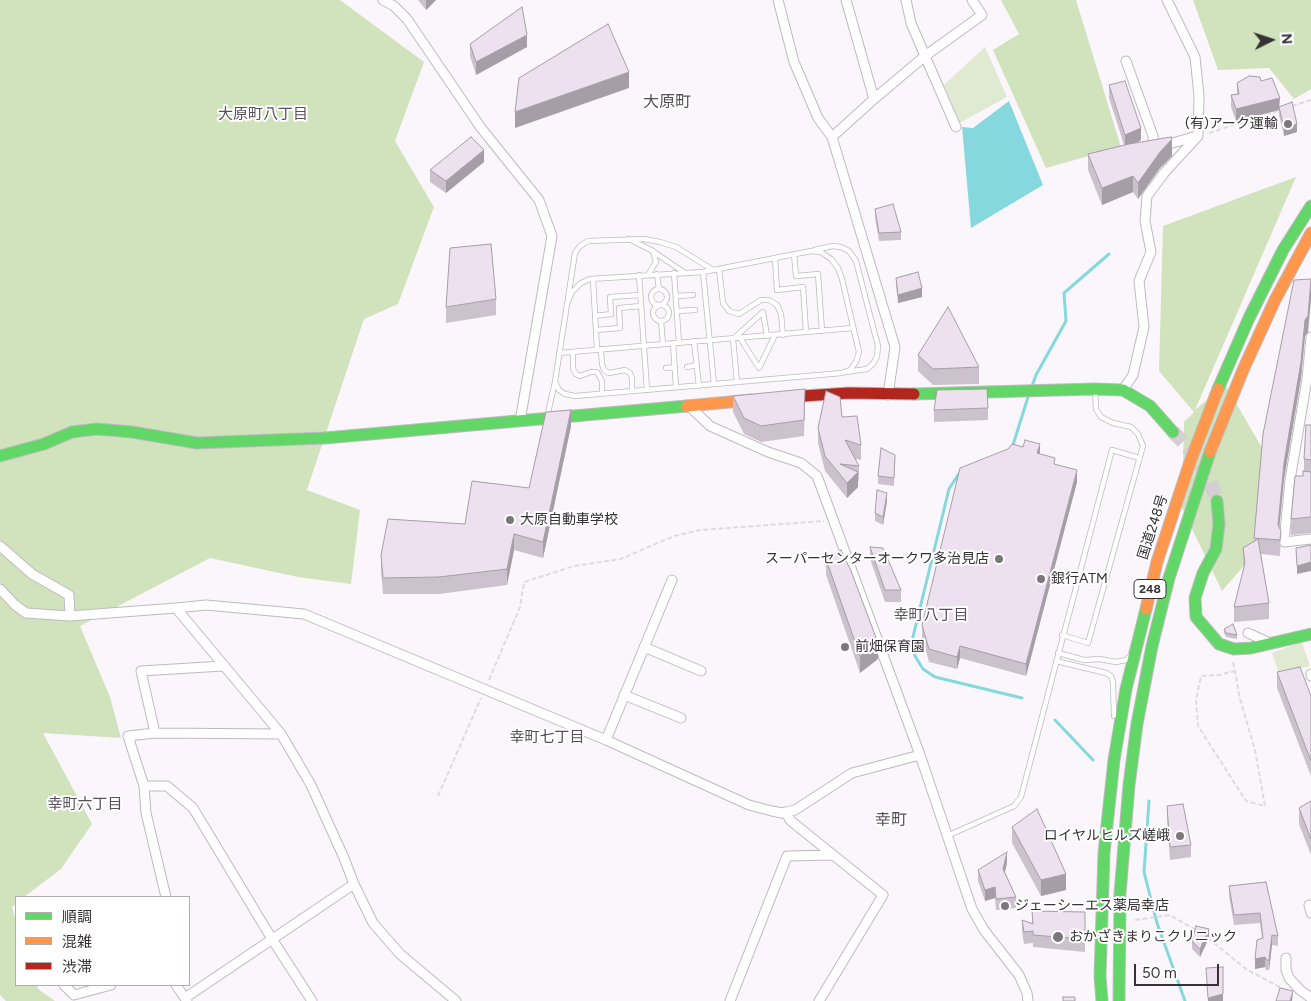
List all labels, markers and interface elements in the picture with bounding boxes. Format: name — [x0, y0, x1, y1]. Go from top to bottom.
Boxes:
north arrow — [1246, 15, 1296, 65]
text: N — [1278, 33, 1295, 45]
district label: 大原町 — [643, 92, 691, 112]
district label: 大原町八丁目 — [218, 106, 308, 124]
place label: (有)アーク運輸 — [1185, 116, 1278, 132]
marker: (有)アーク運輸 — [1282, 118, 1294, 130]
street label: 国道248号 — [1135, 492, 1171, 562]
place label: 大原自動車学校 — [520, 512, 618, 528]
marker: 大原自動車学校 — [504, 514, 516, 526]
place label: スーパーセンターオークワ多治見店 — [765, 551, 989, 567]
marker: スーパーセンターオークワ多治見店 — [993, 553, 1005, 565]
place label: 銀行ATM — [1051, 571, 1108, 587]
marker: 銀行ATM — [1035, 573, 1047, 585]
road number: 248 — [1134, 580, 1166, 598]
district label: 幸町八丁目 — [894, 607, 968, 625]
place label: 前畑保育園 — [855, 639, 925, 655]
marker: 前畑保育園 — [839, 641, 851, 653]
district label: 幸町七丁目 — [510, 729, 584, 747]
district label: 幸町六丁目 — [48, 796, 122, 814]
district label: 幸町 — [875, 810, 907, 830]
place label: ロイヤルヒルズ嵯峨 — [1044, 828, 1170, 844]
marker: ロイヤルヒルズ嵯峨 — [1174, 830, 1186, 842]
legend — [15, 896, 190, 986]
place label: ジェーシーエス薬局幸店 — [1015, 898, 1169, 914]
marker: ジェーシーエス薬局幸店 — [999, 900, 1011, 912]
text: 順調 — [62, 908, 92, 926]
place label: おかざきまりこクリニック — [1069, 929, 1237, 945]
marker: おかざきまりこクリニック — [1051, 930, 1065, 944]
text: 混雑 — [62, 933, 92, 951]
scale bar — [1136, 954, 1221, 986]
text: 渋滞 — [62, 958, 92, 976]
text: 50 m — [1142, 964, 1177, 982]

